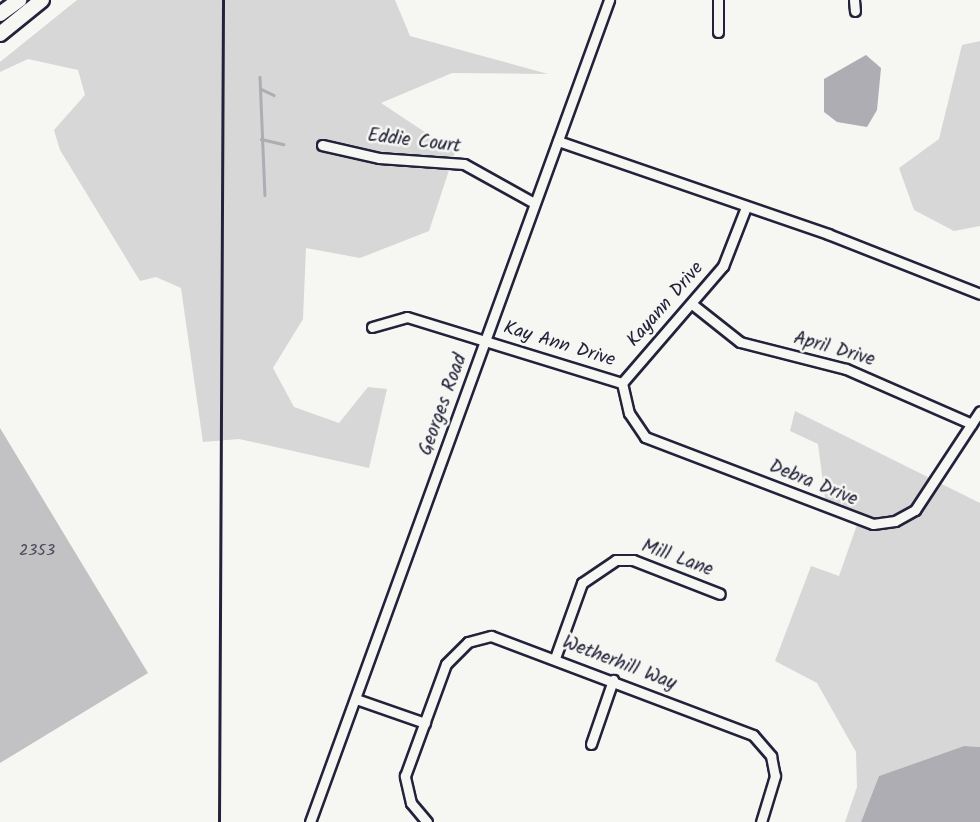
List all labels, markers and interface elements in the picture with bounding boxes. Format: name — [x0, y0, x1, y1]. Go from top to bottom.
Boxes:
street label: Eddie Court — [366, 125, 462, 159]
street label: Kayann Drive — [623, 258, 709, 352]
street label: Kay Ann Drive — [500, 317, 618, 373]
street label: April Drive — [791, 328, 877, 372]
street label: Georges Road — [415, 351, 473, 459]
street label: Debra Drive — [766, 456, 860, 512]
street label: Mill Lane — [638, 536, 716, 582]
house number: 2353 — [19, 541, 55, 561]
street label: Wetherhill Way — [559, 632, 679, 696]

